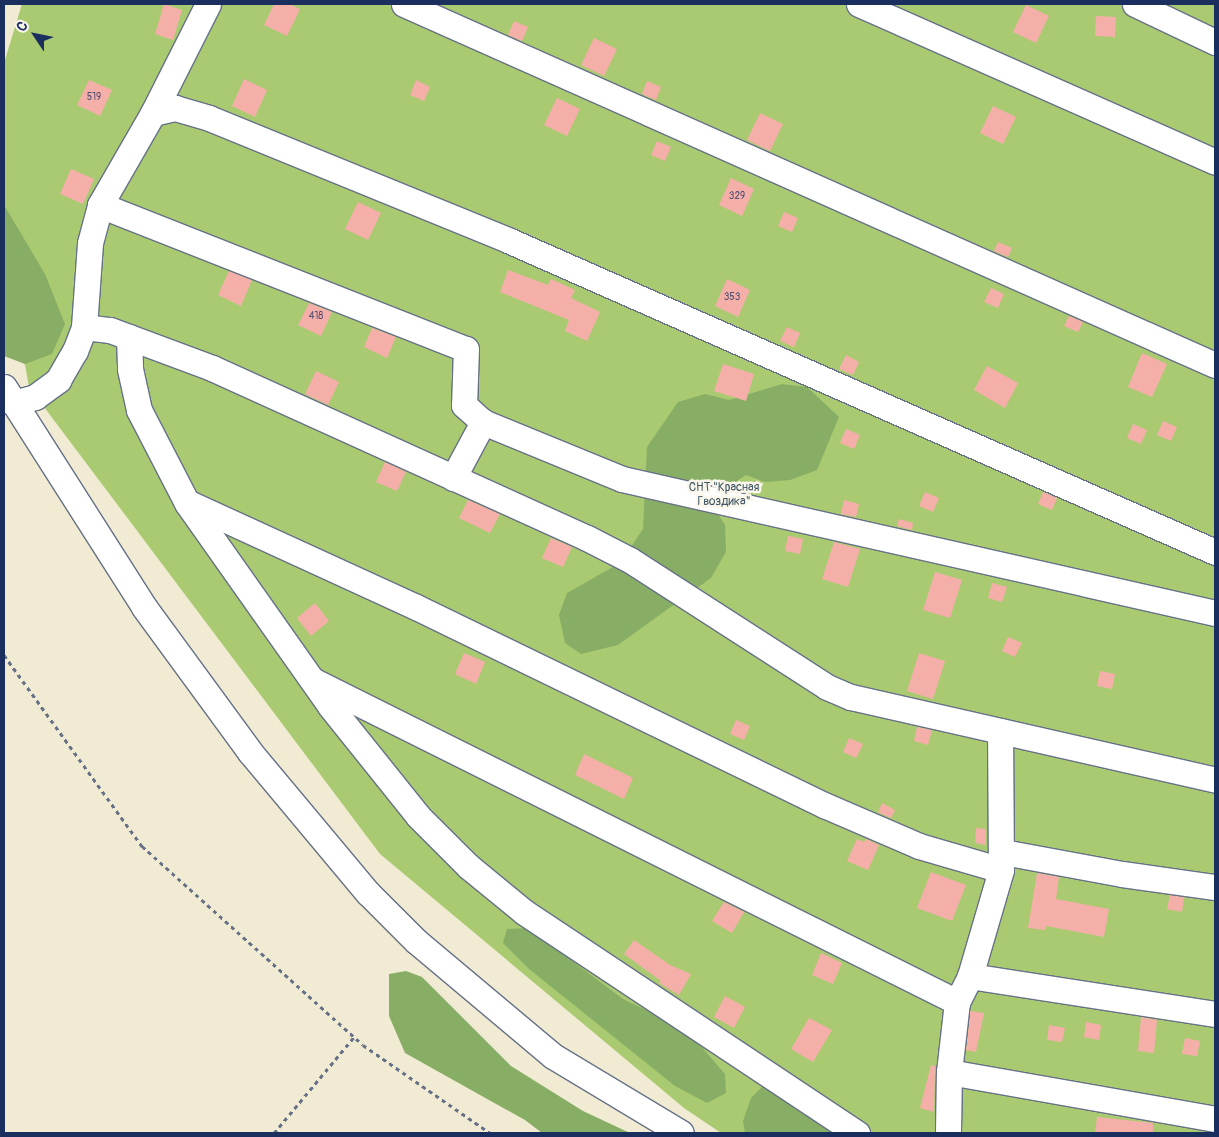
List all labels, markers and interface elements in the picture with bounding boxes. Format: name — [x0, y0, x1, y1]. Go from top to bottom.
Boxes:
north arrow — [10, 10, 60, 60]
text: С — [13, 18, 32, 35]
house number: 519 — [87, 92, 101, 104]
house number: 329 — [729, 191, 745, 203]
house number: 353 — [724, 292, 740, 304]
house number: 418 — [309, 311, 323, 323]
park label: СНТ "Красная Гвоздика" — [689, 481, 759, 509]

